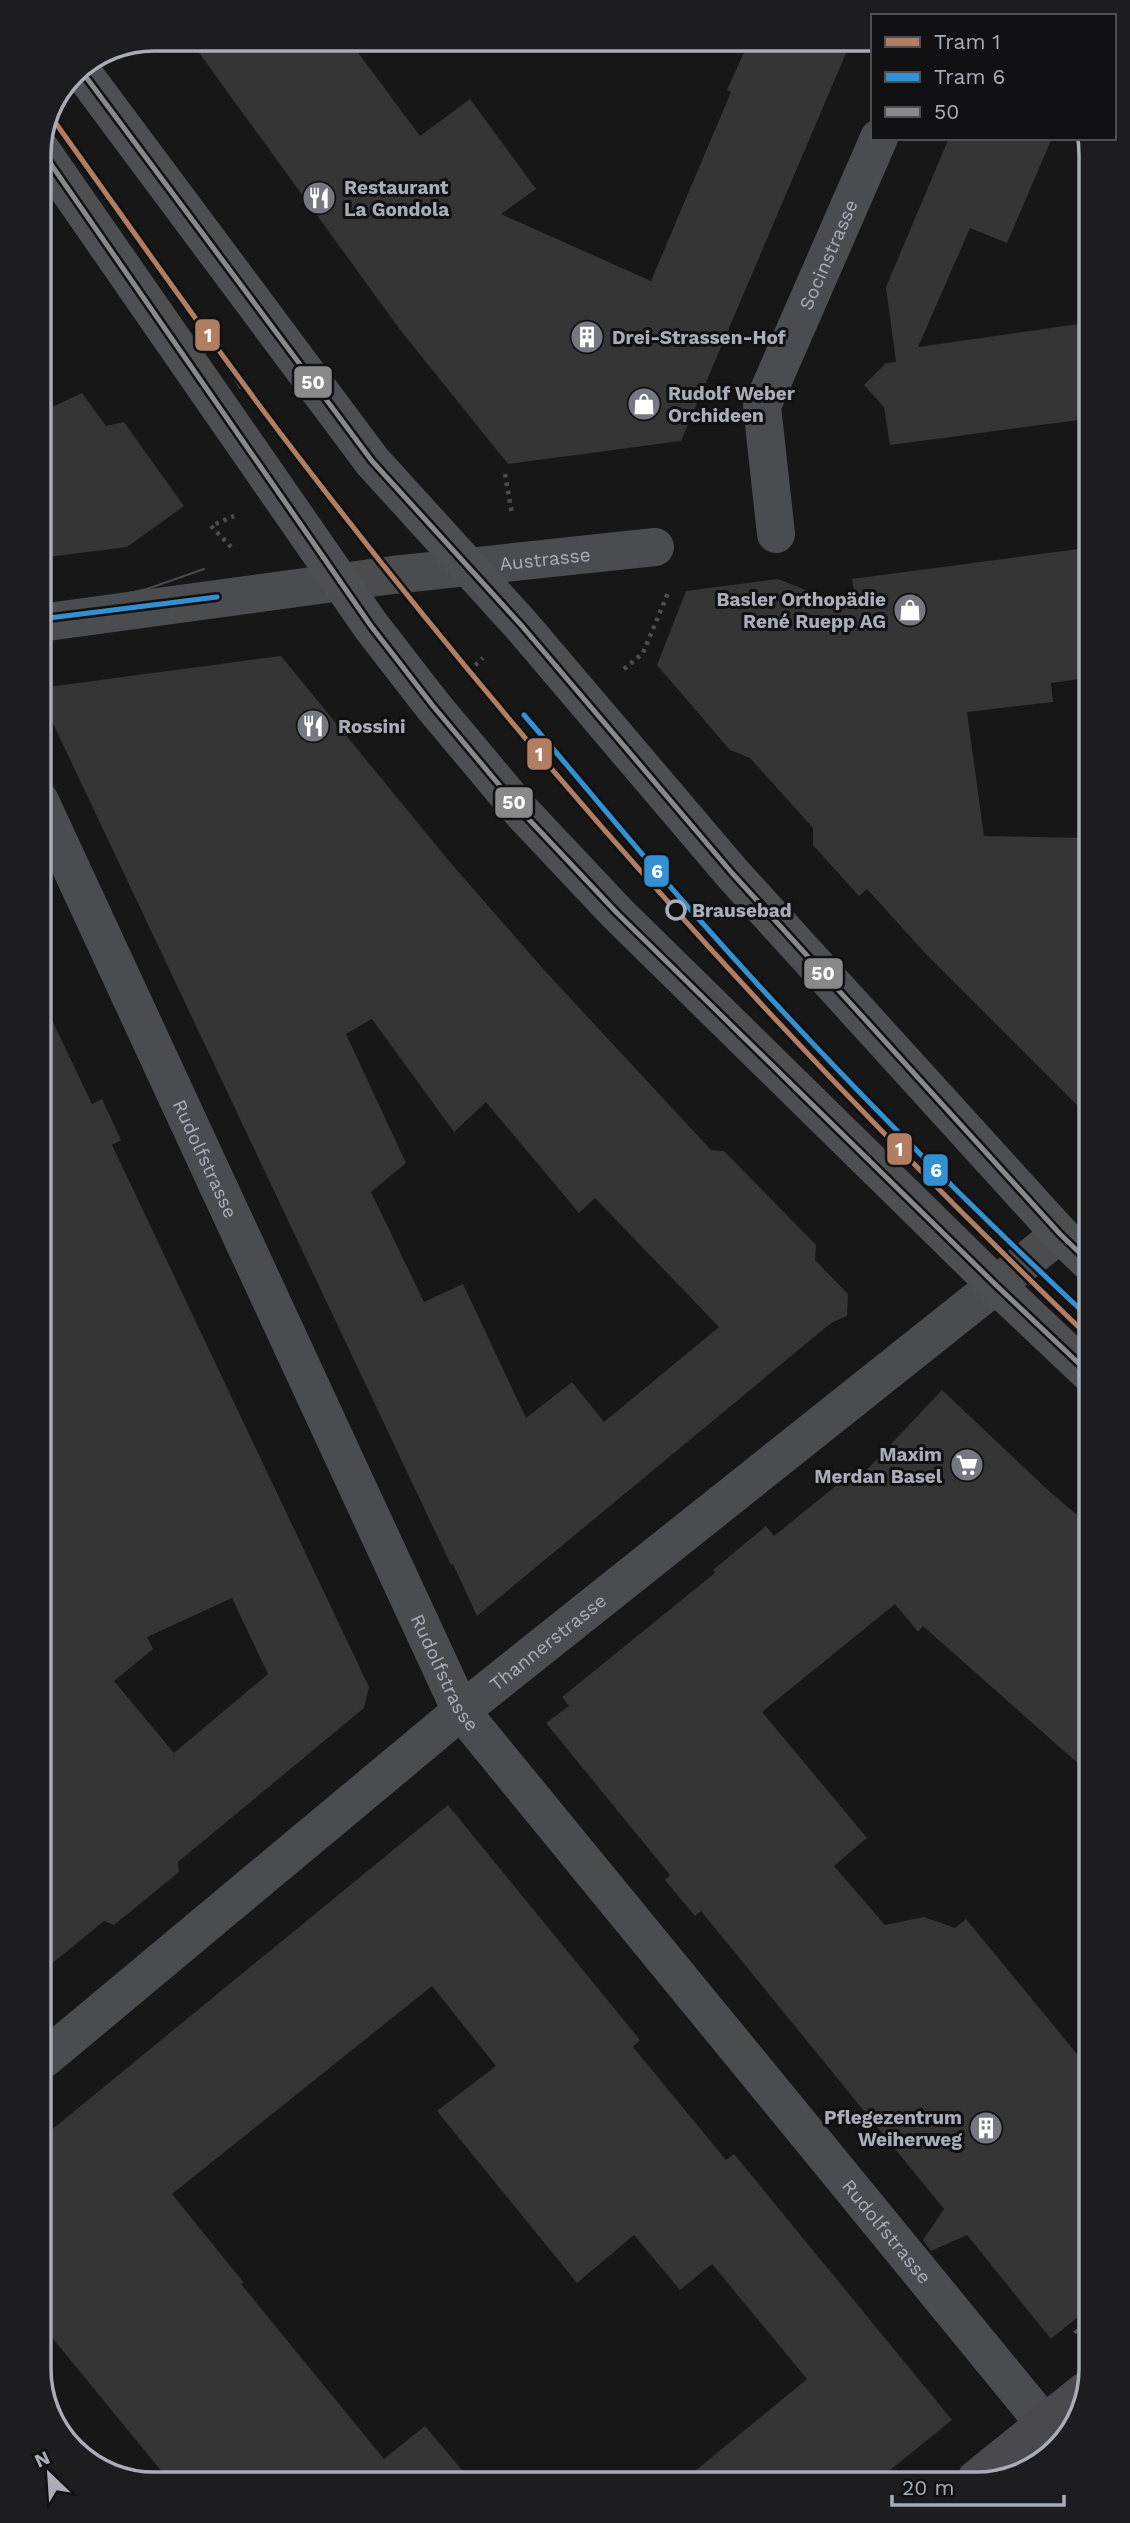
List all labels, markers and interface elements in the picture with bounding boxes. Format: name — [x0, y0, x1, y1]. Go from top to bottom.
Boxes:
legend — [871, 14, 1116, 140]
text: Tram 1 — [934, 29, 1000, 54]
text: Tram 6 — [934, 64, 1005, 89]
text: 50 — [934, 99, 959, 124]
place label: Restaurant La Gondola — [344, 176, 449, 221]
restaurant icon: Restaurant La Gondola — [300, 179, 338, 217]
street label: Socinstrasse — [794, 196, 863, 314]
line badge: 1 — [194, 318, 221, 352]
building icon: Drei-Strassen-Hof — [568, 318, 606, 356]
text: 1 — [204, 324, 212, 347]
place label: Drei-Strassen-Hof — [612, 326, 786, 349]
line badge: 50 — [293, 365, 333, 399]
text: 50 — [301, 371, 325, 394]
place label: Rudolf Weber Orchideen — [668, 382, 796, 427]
shop icon: Rudolf Weber Orchideen — [625, 385, 663, 423]
street label: Austrasse — [498, 543, 592, 576]
place label: Basler Orthopädie René Ruepp AG — [717, 588, 886, 633]
shop icon: Basler Orthopädie René Ruepp AG — [891, 591, 929, 629]
restaurant icon: Rossini — [294, 707, 332, 745]
place label: Rossini — [338, 715, 405, 738]
line badge: 1 — [526, 737, 553, 771]
text: 1 — [535, 743, 543, 766]
line badge: 50 — [494, 786, 534, 819]
text: 50 — [502, 791, 526, 814]
line badge: 6 — [643, 854, 670, 888]
text: 6 — [651, 860, 663, 883]
place label: Brausebad — [692, 899, 792, 922]
marker: Brausebad — [666, 900, 686, 920]
line badge: 50 — [803, 957, 844, 990]
text: 50 — [811, 962, 835, 985]
street label: Rudolfstrasse — [168, 1096, 242, 1222]
line badge: 1 — [886, 1132, 913, 1166]
text: 1 — [895, 1138, 903, 1161]
line badge: 6 — [922, 1153, 949, 1187]
text: 6 — [930, 1159, 942, 1182]
place label: Maxim Merdan Basel — [814, 1443, 943, 1488]
supermarket icon: Maxim Merdan Basel — [948, 1446, 986, 1484]
street label: Thannerstrasse — [485, 1589, 611, 1696]
street label: Rudolfstrasse — [406, 1610, 484, 1736]
place label: Pflegezentrum Weiherweg — [824, 2106, 962, 2151]
building icon: Pflegezentrum Weiherweg — [967, 2109, 1005, 2147]
street label: Rudolfstrasse — [837, 2175, 936, 2288]
north arrow — [14, 2439, 84, 2509]
text: N — [31, 2446, 53, 2472]
scale bar — [892, 2464, 1064, 2508]
text: 20 m — [902, 2475, 954, 2500]

